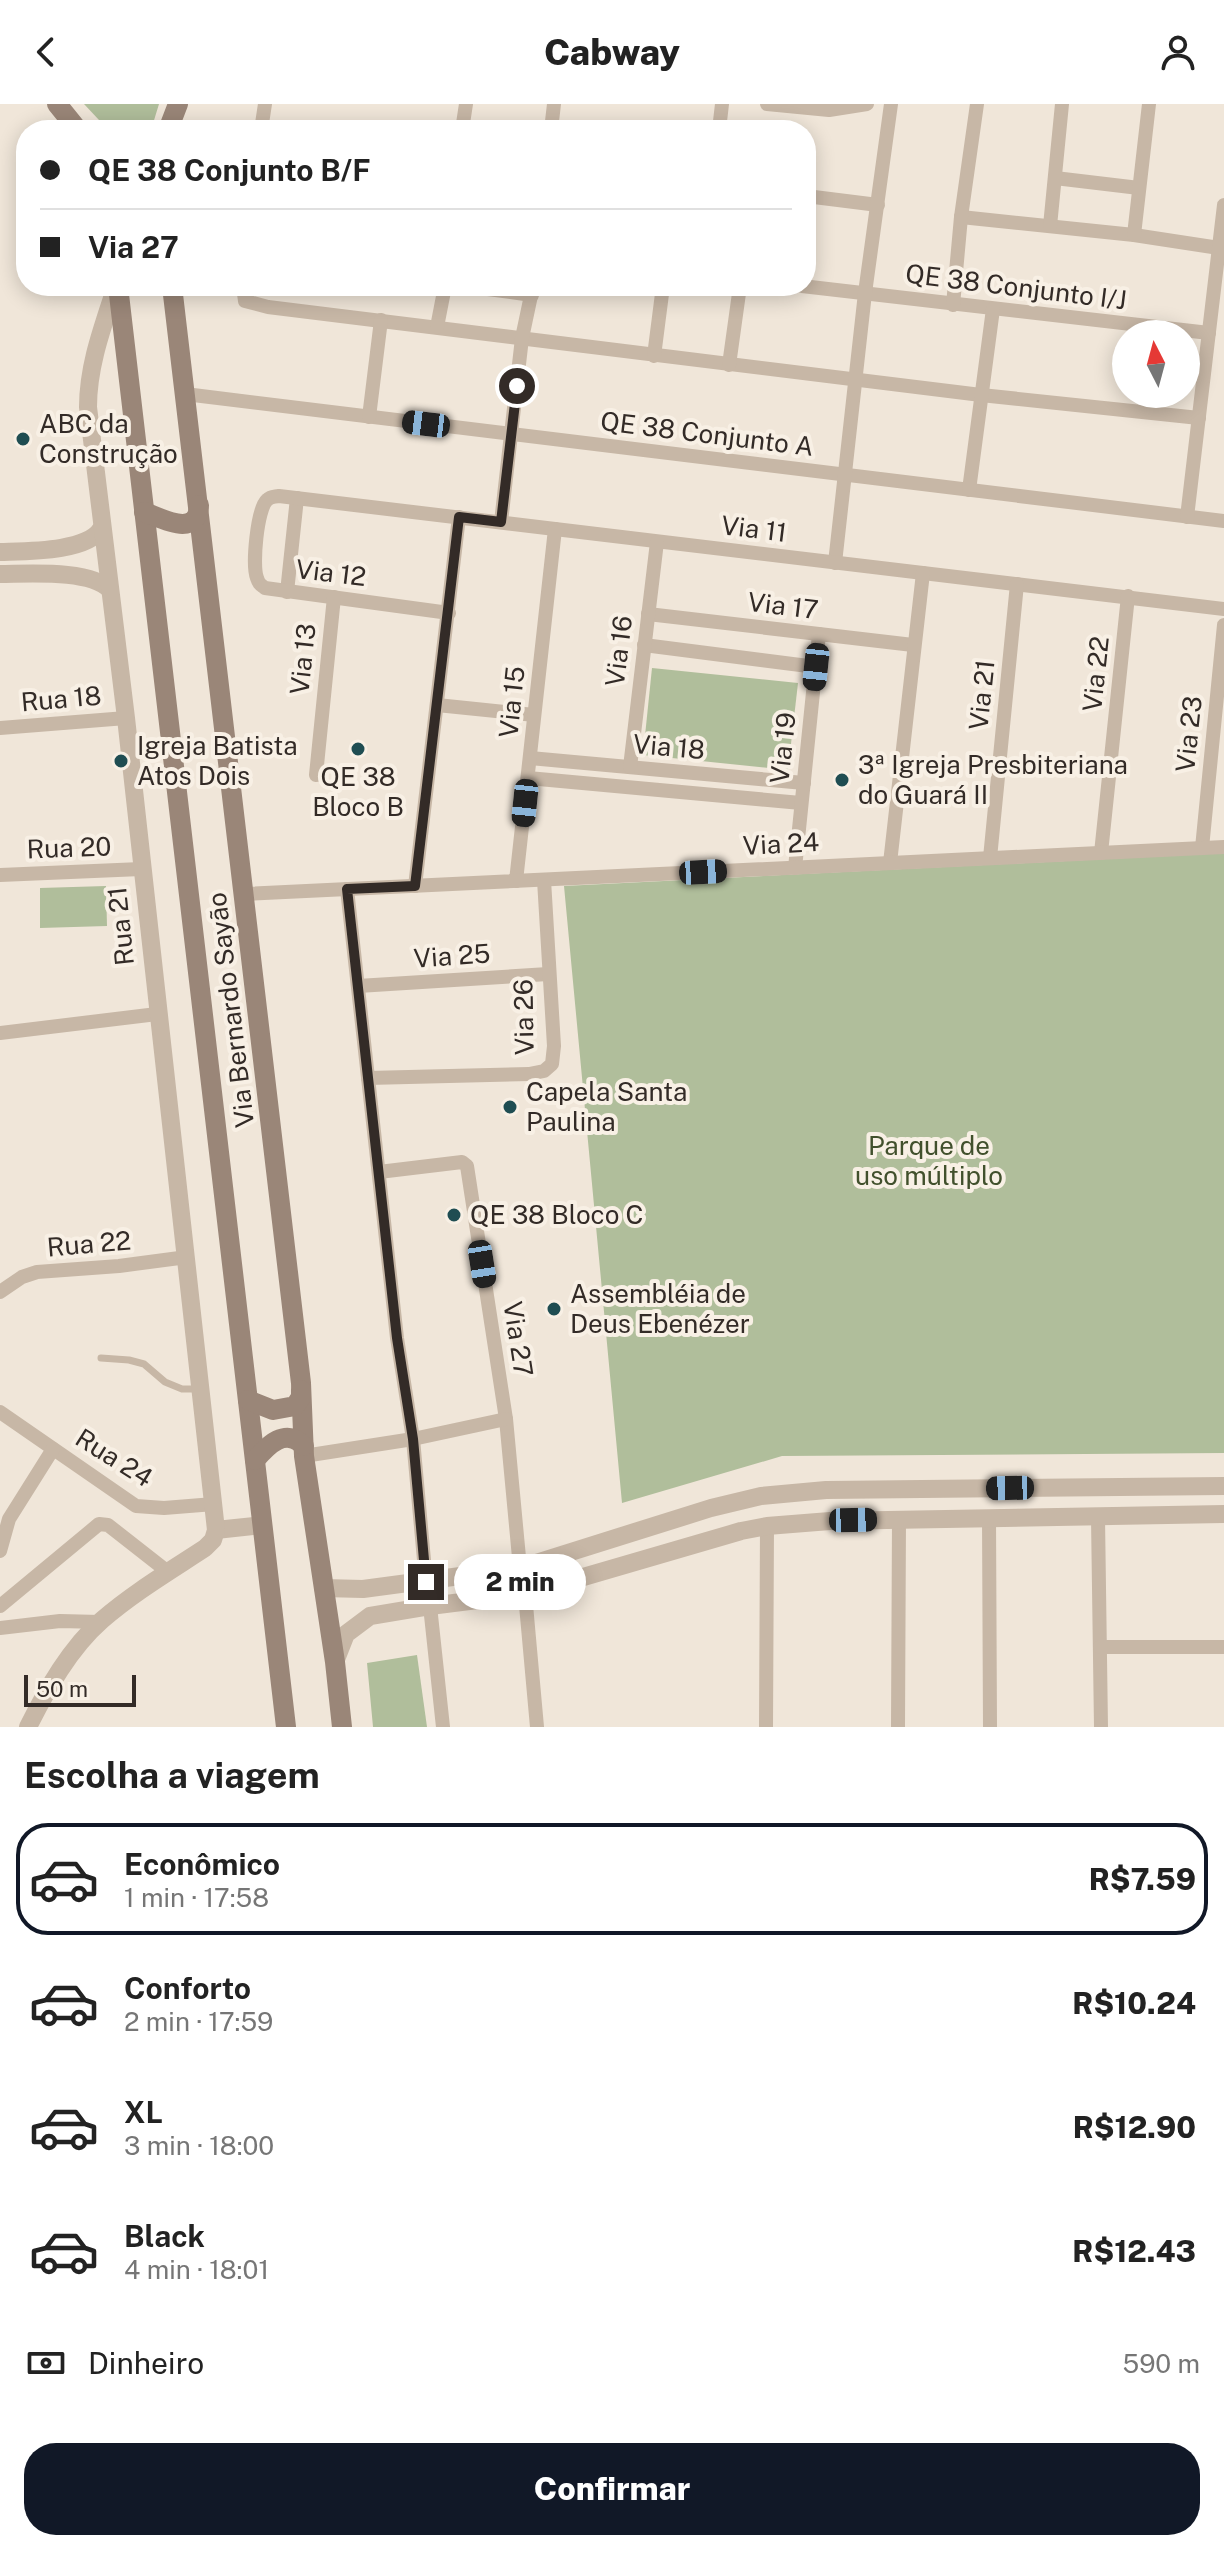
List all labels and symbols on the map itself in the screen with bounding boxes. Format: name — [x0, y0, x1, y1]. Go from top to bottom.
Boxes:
street label: QE 38 Conjunto I/J — [904, 258, 1128, 315]
north arrow — [1112, 320, 1200, 408]
route start — [499, 368, 535, 404]
street label: QE 38 Conjunto A — [599, 405, 815, 462]
place label: ABC da Construção — [39, 408, 178, 469]
car — [401, 409, 451, 439]
marker: ABC da Construção — [14, 430, 32, 448]
street label: Via 11 — [720, 509, 789, 548]
street label: Via 12 — [294, 553, 368, 592]
street label: Via 17 — [746, 586, 820, 625]
street label: Via 16 — [599, 614, 638, 688]
street label: Via 13 — [283, 622, 322, 696]
street label: Via 22 — [1076, 635, 1115, 713]
car — [802, 642, 830, 692]
street label: Via 21 — [962, 658, 1001, 732]
street label: Via 15 — [492, 665, 531, 739]
street label: Rua 18 — [19, 680, 102, 717]
street label: Via 23 — [1169, 694, 1208, 774]
street label: Via 19 — [763, 711, 802, 785]
street label: Via 18 — [632, 728, 706, 765]
place label: Igreja Batista Atos Dois — [137, 730, 298, 791]
marker: QE 38 Bloco B — [349, 740, 367, 758]
place label: 3ª Igreja Presbiteriana do Guará II — [858, 749, 1128, 810]
marker: Igreja Batista Atos Dois — [112, 752, 130, 770]
place label: QE 38 Bloco B — [312, 761, 404, 822]
marker: 3ª Igreja Presbiteriana do Guará II — [833, 771, 851, 789]
car — [511, 778, 539, 828]
street label: Via 24 — [742, 826, 820, 861]
street label: Rua 20 — [26, 831, 112, 864]
car — [678, 859, 728, 885]
street label: Rua 21 — [101, 885, 140, 967]
street label: Via Bernardo Sayão — [201, 891, 260, 1129]
street label: Via 25 — [413, 937, 491, 974]
street label: Via 26 — [507, 979, 540, 1055]
place label: Capela Santa Paulina — [526, 1076, 687, 1137]
marker: Capela Santa Paulina — [501, 1098, 519, 1116]
park label: Parque de uso múltiplo — [855, 1130, 1003, 1191]
place label: QE 38 Bloco C — [470, 1199, 643, 1230]
marker: QE 38 Bloco C — [445, 1206, 463, 1224]
street label: Rua 22 — [46, 1224, 132, 1263]
car — [466, 1238, 498, 1290]
place label: Assembléia de Deus Ebenézer — [570, 1278, 750, 1339]
street label: Via 27 — [497, 1299, 540, 1379]
marker: Assembléia de Deus Ebenézer — [545, 1300, 563, 1318]
street label: Rua 24 — [70, 1422, 159, 1493]
car — [986, 1476, 1034, 1500]
car — [829, 1508, 877, 1532]
callout: 2 min — [454, 1554, 586, 1610]
route end — [408, 1564, 444, 1600]
scale bar — [24, 1671, 136, 1707]

